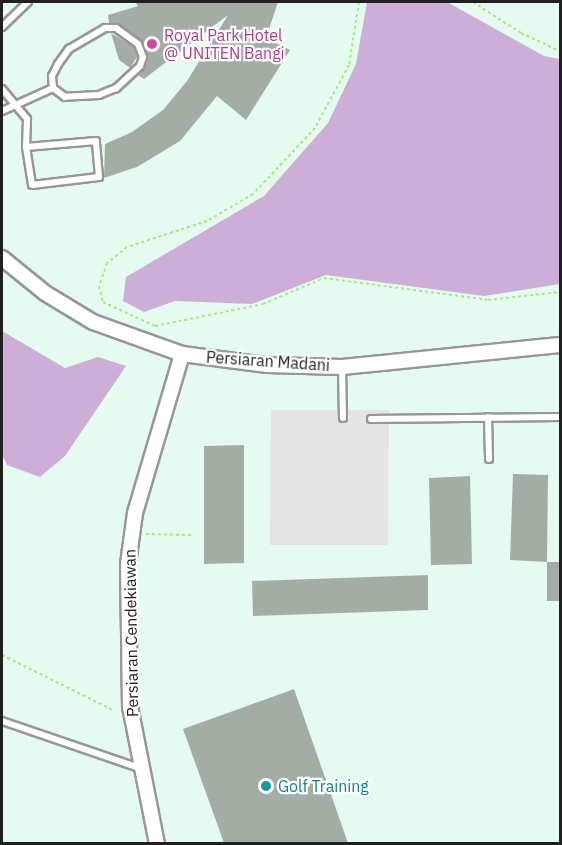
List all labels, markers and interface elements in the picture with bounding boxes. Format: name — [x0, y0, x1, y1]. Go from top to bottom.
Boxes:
place label: Royal Park Hotel @ UNITEN Bangi — [164, 25, 285, 63]
marker: Royal Park Hotel @ UNITEN Bangi — [145, 37, 159, 51]
street label: Persiaran Madani — [205, 347, 331, 375]
street label: Persiaran Cendekiawan — [120, 549, 142, 717]
place label: Golf Training — [278, 776, 369, 796]
marker: Golf Training — [259, 779, 273, 793]

